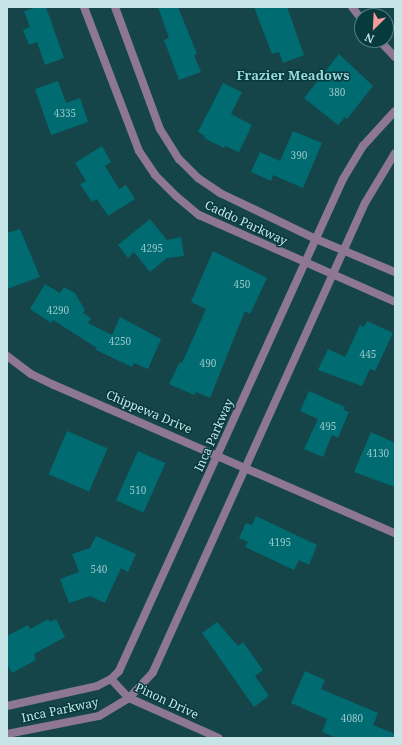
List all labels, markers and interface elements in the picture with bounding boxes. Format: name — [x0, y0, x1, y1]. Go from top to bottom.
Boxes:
north arrow — [354, 8, 394, 48]
text: N — [362, 30, 376, 47]
district label: Frazier Meadows — [237, 67, 349, 83]
house number: 380 — [329, 87, 345, 99]
house number: 4335 — [54, 108, 76, 120]
house number: 390 — [291, 150, 307, 162]
street label: Caddo Parkway — [203, 198, 289, 248]
house number: 4295 — [141, 243, 163, 255]
house number: 450 — [234, 279, 250, 291]
house number: 4290 — [47, 305, 69, 317]
house number: 4250 — [109, 336, 131, 348]
house number: 445 — [360, 349, 376, 361]
house number: 490 — [200, 358, 216, 370]
street label: Chippewa Drive — [104, 387, 194, 437]
street label: Inca Parkway — [192, 396, 236, 474]
house number: 495 — [320, 421, 336, 433]
house number: 4130 — [367, 448, 389, 460]
house number: 510 — [130, 485, 146, 497]
house number: 4195 — [269, 537, 291, 549]
house number: 540 — [91, 564, 107, 576]
street label: Pinon Drive — [133, 680, 201, 722]
street label: Inca Parkway — [20, 695, 100, 725]
house number: 4080 — [341, 713, 363, 725]

